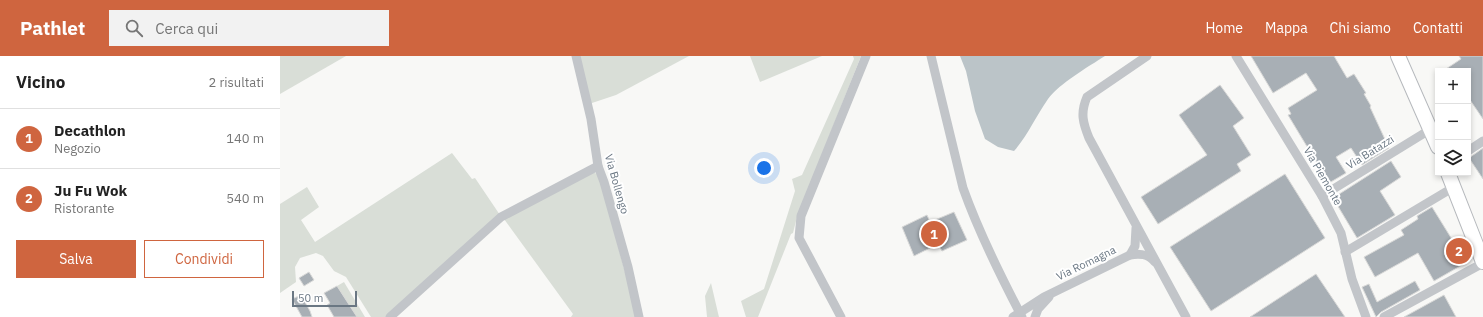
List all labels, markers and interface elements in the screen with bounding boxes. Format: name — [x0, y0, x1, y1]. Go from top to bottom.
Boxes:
search box — [109, 10, 389, 46]
text: Pathlet — [20, 16, 85, 40]
icon: search — [123, 17, 145, 39]
text: Cerca qui — [155, 19, 218, 38]
text: Home — [1205, 19, 1243, 37]
text: Mappa — [1265, 19, 1308, 37]
text: Chi siamo — [1330, 19, 1391, 37]
text: Contatti — [1413, 19, 1463, 37]
map controls — [1435, 68, 1471, 176]
button: + — [1435, 68, 1471, 104]
text: Vicino — [16, 71, 65, 93]
text: 2 risultati — [209, 74, 264, 91]
button: − — [1435, 104, 1471, 140]
text: Decathlon — [54, 121, 126, 140]
text: 1 — [25, 130, 33, 147]
text: 140 m — [226, 130, 264, 147]
street label: Via Batazzi — [1344, 132, 1396, 172]
text: Negozio — [54, 140, 101, 157]
button: layers — [1435, 140, 1471, 176]
street label: Via Piemonte — [1301, 144, 1345, 208]
street label: Via Bollengo — [602, 153, 632, 215]
your location — [754, 158, 774, 178]
text: Ju Fu Wok — [54, 181, 127, 200]
text: 2 — [25, 190, 33, 207]
text: 540 m — [226, 190, 264, 207]
text: Ristorante — [54, 200, 114, 217]
pin: 1 — [921, 219, 947, 249]
pin: 2 — [1446, 236, 1472, 266]
button: Salva — [16, 240, 136, 278]
button: Condividi — [144, 240, 264, 278]
street label: Via Romagna — [1054, 243, 1118, 283]
scale bar — [292, 289, 357, 308]
text: 50 m — [298, 291, 323, 305]

